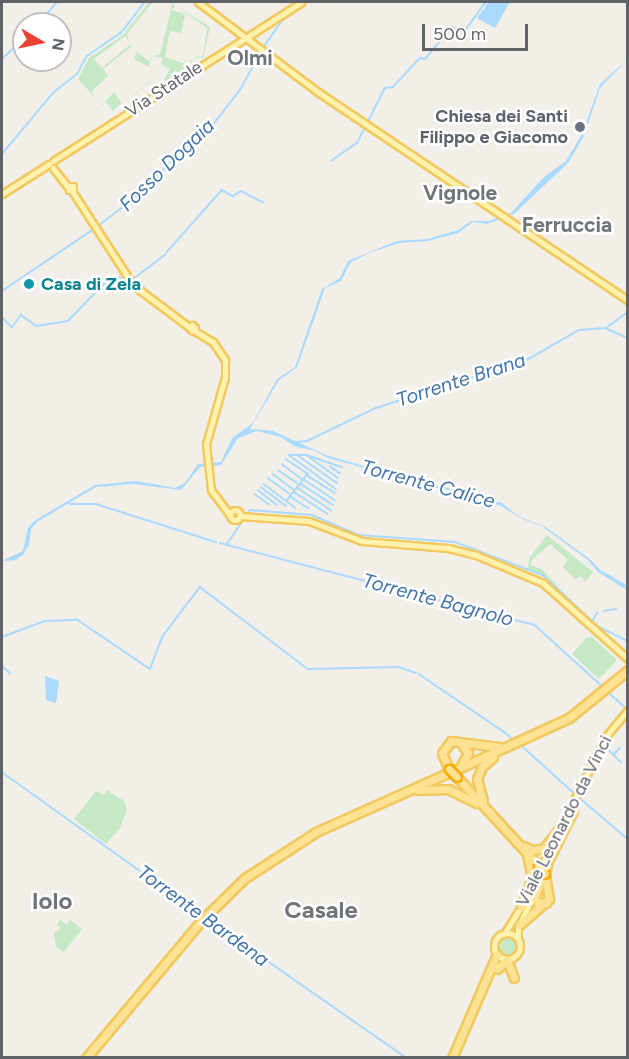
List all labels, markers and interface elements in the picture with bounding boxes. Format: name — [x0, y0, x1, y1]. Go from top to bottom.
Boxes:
north arrow — [12, 12, 72, 72]
scale bar — [425, 12, 532, 50]
text: 500 m — [433, 23, 486, 45]
text: N — [48, 37, 69, 52]
district label: Olmi — [227, 45, 273, 71]
street label: Via Statale — [122, 56, 206, 122]
place label: Chiesa dei Santi Filippo e Giacomo — [419, 106, 568, 148]
water label: Fosso Dogaia — [114, 114, 220, 216]
marker: Chiesa dei Santi Filippo e Giacomo — [573, 120, 587, 134]
district label: Vignole — [423, 180, 497, 206]
district label: Ferruccia — [522, 212, 612, 238]
place label: Casa di Zela — [41, 273, 141, 295]
marker: Casa di Zela — [22, 277, 36, 291]
water label: Torrente Brana — [393, 348, 529, 412]
water label: Torrente Calice — [358, 455, 498, 513]
water label: Torrente Bagnolo — [360, 568, 516, 632]
street label: Viale Leonardo da Vinci — [511, 732, 617, 910]
water label: Torrente Bardena — [132, 860, 274, 972]
district label: Iolo — [32, 887, 72, 915]
district label: Casale — [284, 896, 358, 924]

